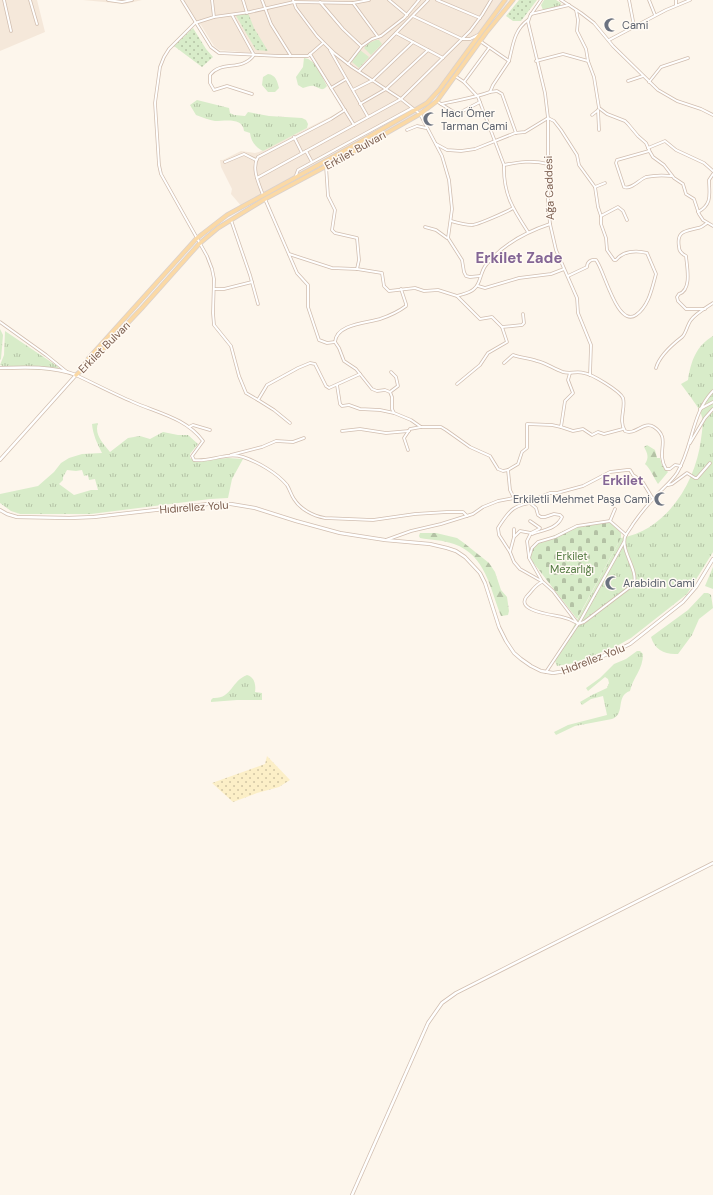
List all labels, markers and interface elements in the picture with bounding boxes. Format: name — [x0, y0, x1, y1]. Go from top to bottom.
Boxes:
mosque icon: Cami — [603, 17, 619, 33]
place label: Cami — [622, 18, 648, 32]
place label: Hacı Ömer Tarman Cami — [441, 106, 508, 133]
mosque icon: Hacı Ömer Tarman Cami — [422, 111, 438, 127]
street label: Erkilet Bulvarı — [322, 127, 388, 173]
street label: Ağa Caddesi — [541, 156, 557, 220]
district label: Erkilet Zade — [476, 248, 562, 268]
street label: Erkilet Bulvarı — [75, 318, 133, 376]
district label: Erkilet — [603, 472, 643, 489]
mosque icon: Erkiletli Mehmet Paşa Cami — [653, 491, 669, 507]
place label: Erkiletli Mehmet Paşa Cami — [513, 492, 650, 506]
street label: Hıdırellez Yolu — [159, 498, 229, 516]
park label: Erkilet Mezarlığı — [550, 549, 594, 576]
mosque icon: Arabidin Cami — [604, 575, 620, 591]
place label: Arabidin Cami — [623, 576, 695, 590]
street label: Hıdrellez Yolu — [559, 640, 627, 678]

